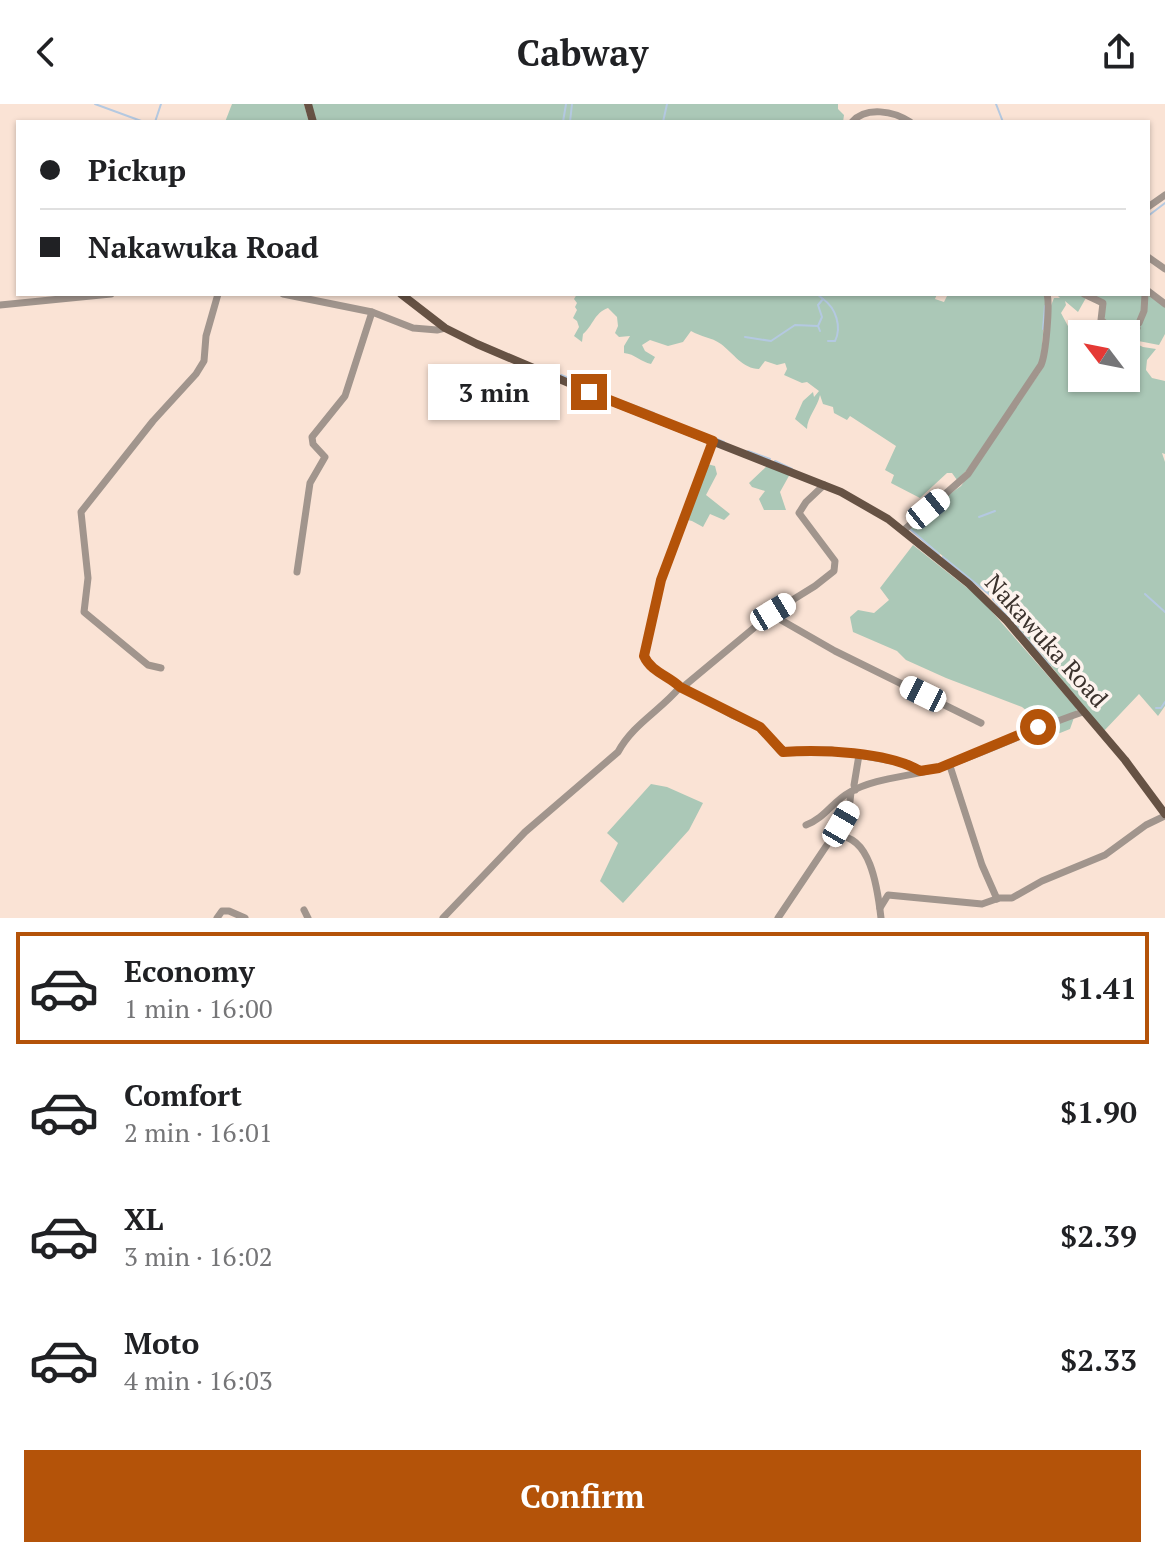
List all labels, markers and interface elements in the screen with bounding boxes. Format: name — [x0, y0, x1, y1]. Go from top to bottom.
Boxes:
text: Cabway — [517, 29, 648, 76]
icon: back — [24, 30, 68, 74]
icon: share — [1097, 30, 1141, 74]
text: Pickup — [88, 150, 186, 190]
text: Nakawuka Road — [88, 227, 319, 267]
north arrow — [1068, 320, 1140, 392]
map controls — [1068, 320, 1140, 392]
callout: 3 min — [429, 364, 561, 420]
route end — [571, 374, 607, 410]
text: 3 min — [458, 375, 530, 409]
car — [902, 485, 954, 533]
street label: Nakawuka Road — [978, 567, 1115, 714]
car — [746, 589, 800, 635]
car — [896, 673, 950, 715]
route start — [1020, 709, 1056, 745]
car — [819, 797, 863, 851]
text: Economy — [124, 951, 255, 991]
icon: car — [28, 952, 100, 1024]
text: $1.41 — [1060, 968, 1137, 1008]
text: 1 min · 16:00 — [124, 991, 273, 1025]
text: Comfort — [124, 1075, 242, 1115]
icon: car — [28, 1076, 100, 1148]
text: $1.90 — [1060, 1092, 1137, 1132]
text: 2 min · 16:01 — [124, 1115, 273, 1149]
text: XL — [124, 1199, 163, 1239]
icon: car — [28, 1200, 100, 1272]
text: $2.39 — [1060, 1216, 1137, 1256]
text: 3 min · 16:02 — [124, 1239, 273, 1273]
text: Moto — [124, 1323, 199, 1363]
icon: car — [28, 1324, 100, 1396]
text: $2.33 — [1060, 1340, 1137, 1380]
text: 4 min · 16:03 — [124, 1363, 273, 1397]
button: Confirm — [24, 1450, 1141, 1542]

